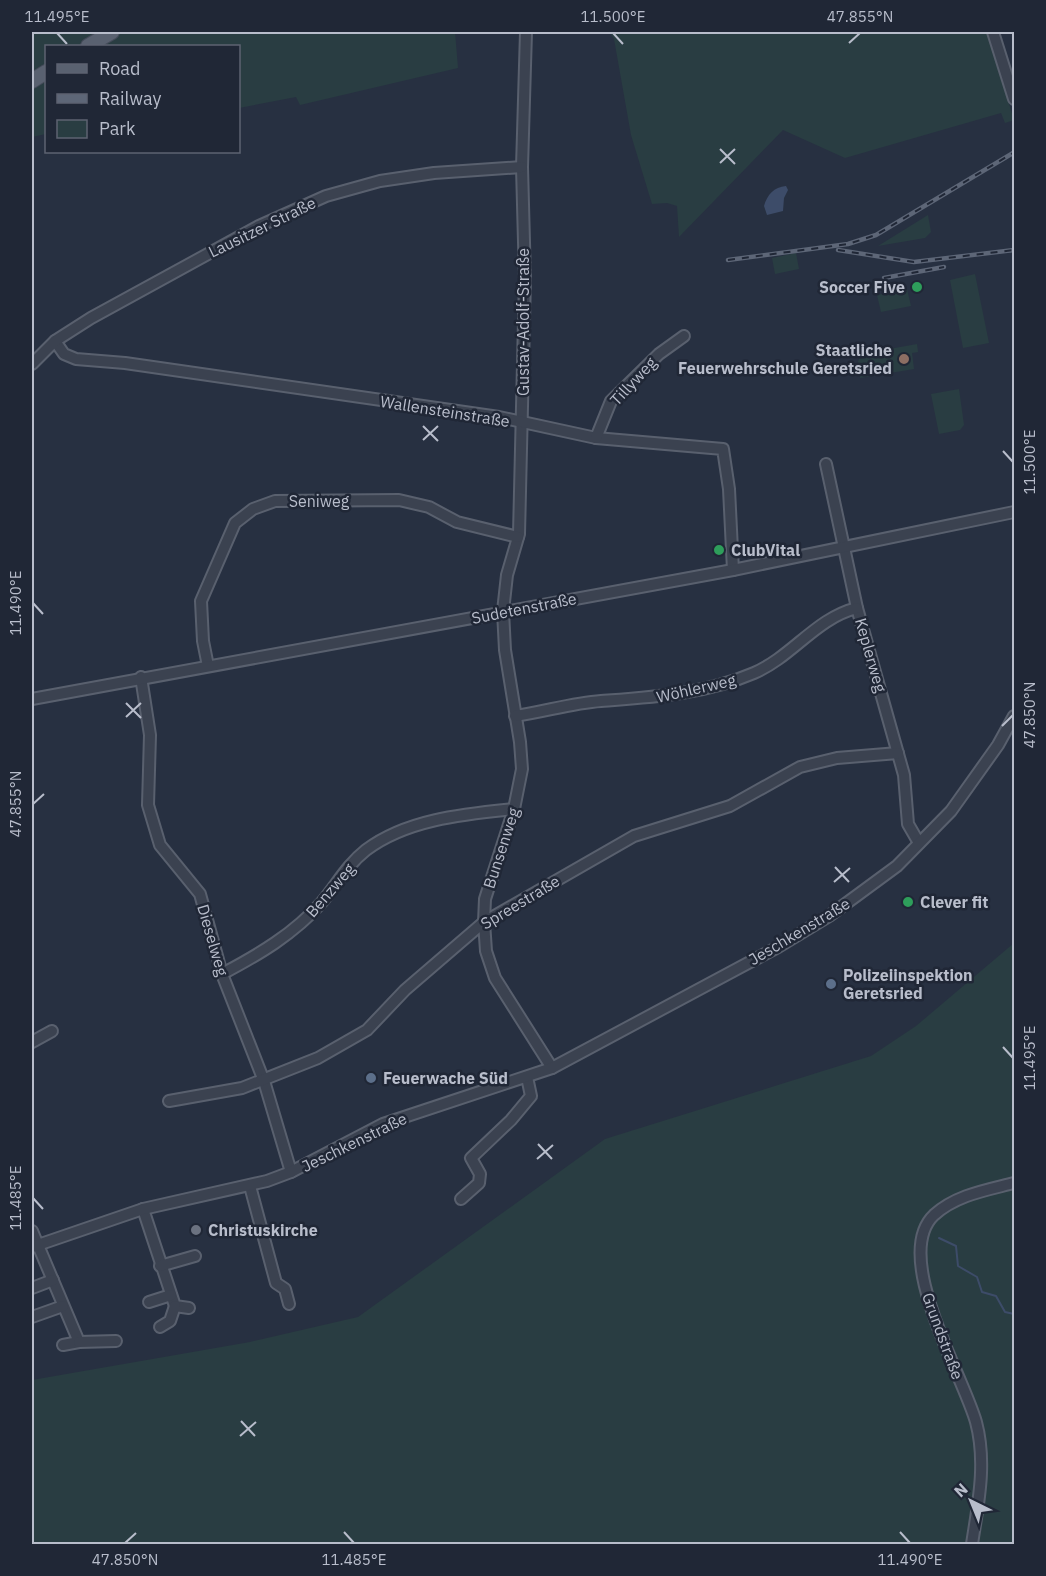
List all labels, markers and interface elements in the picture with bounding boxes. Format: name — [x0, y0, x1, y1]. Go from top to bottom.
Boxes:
text: 11.495°E — [25, 7, 89, 26]
text: 11.500°E — [581, 7, 645, 26]
text: 47.855°N — [827, 7, 893, 26]
legend — [45, 45, 240, 153]
text: Road — [99, 57, 140, 80]
text: Railway — [99, 87, 161, 110]
text: Park — [99, 117, 136, 140]
street label: Lausitzer Straße — [205, 192, 319, 262]
street label: Gustav-Adolf-Straße — [513, 248, 533, 396]
place label: Soccer Five — [819, 277, 905, 297]
marker: Soccer Five — [910, 280, 924, 294]
place label: Staatliche Feuerwehrschule Geretsried — [678, 340, 892, 378]
street label: Tillyweg — [606, 352, 661, 409]
marker: Staatliche Feuerwehrschule Geretsried — [897, 352, 911, 366]
street label: Wallensteinstraße — [379, 391, 511, 431]
text: 11.500°E — [1020, 430, 1039, 494]
street label: Seniweg — [289, 491, 350, 511]
place label: ClubVital — [731, 540, 800, 560]
marker: ClubVital — [712, 543, 726, 557]
text: 11.490°E — [6, 571, 25, 635]
street label: Sudetenstraße — [470, 588, 578, 628]
street label: Keplerweg — [851, 616, 891, 695]
street label: Wöhlerweg — [654, 669, 738, 707]
text: 47.850°N — [1020, 682, 1039, 748]
text: 47.855°N — [6, 771, 25, 837]
street label: Bunsenweg — [479, 805, 524, 891]
street label: Benzweg — [301, 858, 359, 921]
street label: Spreestraße — [477, 870, 563, 933]
place label: Clever fit — [920, 892, 988, 912]
street label: Jeschkenstraße — [745, 893, 853, 969]
marker: Clever fit — [901, 895, 915, 909]
street label: Dieselweg — [193, 902, 233, 979]
place label: Polizeiinspektion Geretsried — [843, 965, 973, 1003]
marker: Polizeiinspektion Geretsried — [824, 977, 838, 991]
text: 11.495°E — [1020, 1026, 1039, 1090]
place label: Feuerwache Süd — [383, 1068, 508, 1088]
marker: Feuerwache Süd — [364, 1071, 378, 1085]
street label: Jeschkenstraße — [298, 1108, 410, 1176]
text: 11.485°E — [6, 1166, 25, 1230]
place label: Christuskirche — [208, 1220, 318, 1240]
marker: Christuskirche — [189, 1223, 203, 1237]
street label: Grundstraße — [918, 1290, 968, 1382]
north arrow — [941, 1471, 1001, 1531]
text: N — [950, 1479, 972, 1501]
text: 47.850°N — [92, 1550, 158, 1569]
text: 11.485°E — [322, 1550, 386, 1569]
text: 11.490°E — [878, 1550, 942, 1569]

